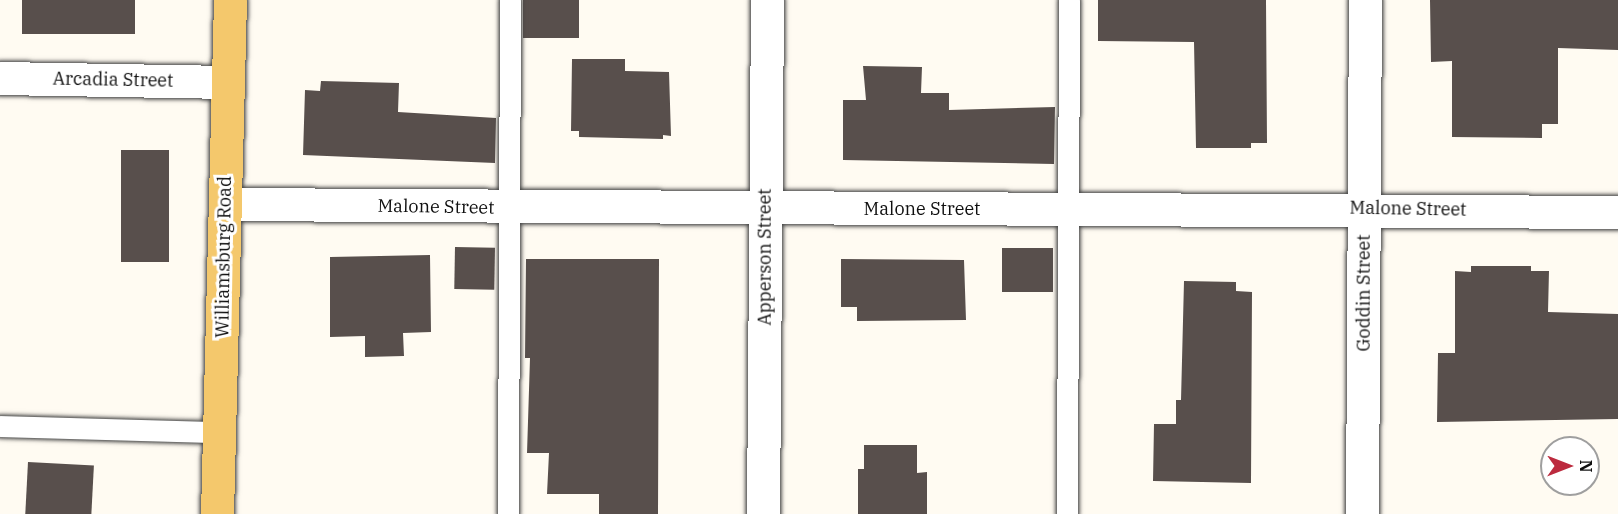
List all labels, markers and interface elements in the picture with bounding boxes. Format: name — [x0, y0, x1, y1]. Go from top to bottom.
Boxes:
street label: Arcadia Street — [53, 68, 173, 92]
street label: Williamsburg Road — [212, 176, 236, 338]
street label: Apperson Street — [754, 188, 776, 326]
street label: Malone Street — [377, 195, 495, 219]
street label: Malone Street — [1349, 197, 1467, 221]
street label: Malone Street — [864, 198, 980, 220]
street label: Goddin Street — [1353, 234, 1375, 352]
north arrow — [1540, 436, 1600, 496]
text: N — [1576, 460, 1596, 472]

